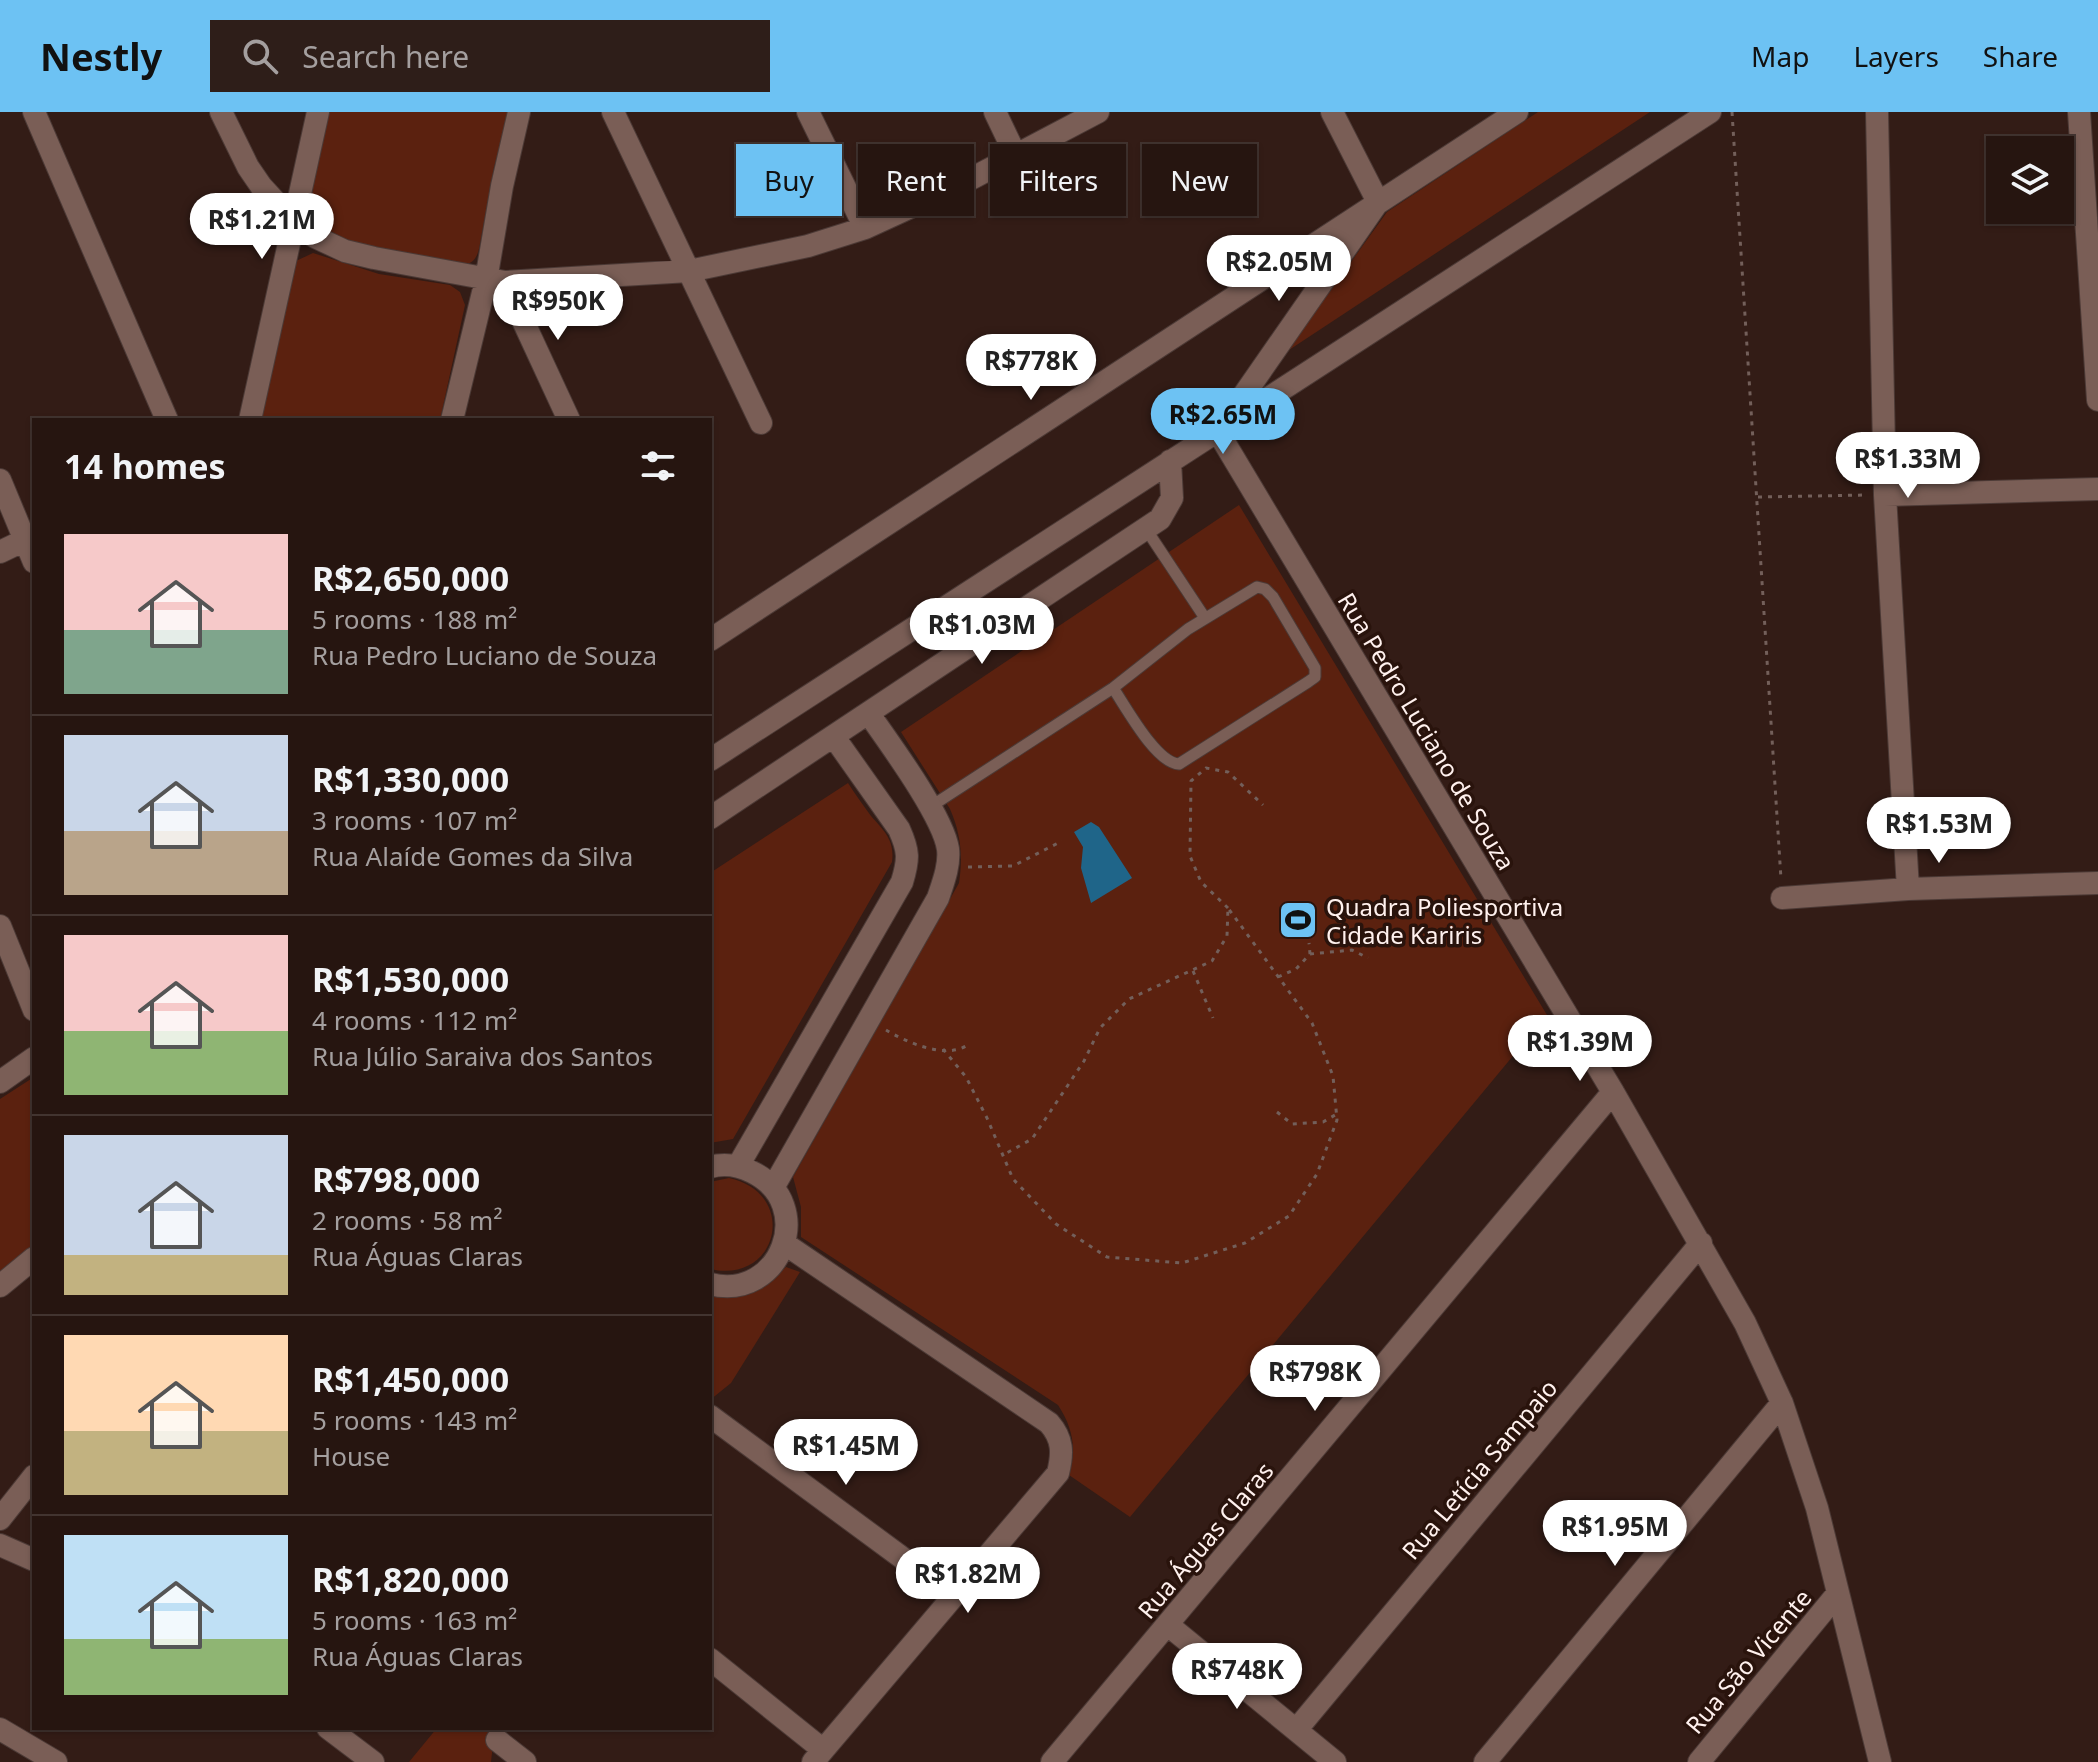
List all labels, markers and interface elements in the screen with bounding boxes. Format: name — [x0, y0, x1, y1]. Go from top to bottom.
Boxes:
search box — [210, 20, 770, 92]
text: Nestly — [40, 30, 162, 82]
icon: search — [238, 34, 282, 78]
text: Search here — [302, 36, 469, 77]
text: Map — [1751, 37, 1809, 75]
text: Layers — [1853, 37, 1939, 75]
text: Share — [1983, 37, 2058, 75]
map controls — [1986, 136, 2074, 224]
button: layers — [1986, 136, 2074, 224]
chip: Buy — [736, 144, 842, 216]
chip: Rent — [858, 144, 974, 216]
chip: Filters — [990, 144, 1126, 216]
chip: New — [1142, 144, 1257, 216]
pin: R$1.21M — [188, 193, 336, 261]
text: R$1.21M — [208, 201, 316, 237]
pin: R$2.05M — [1205, 235, 1353, 303]
text: R$2.05M — [1225, 243, 1333, 279]
pin: R$950K — [493, 274, 623, 342]
text: R$950K — [511, 282, 605, 318]
pin: R$778K — [966, 334, 1096, 402]
text: R$778K — [984, 342, 1078, 378]
pin: R$2.65M — [1149, 388, 1297, 456]
text: R$2.65M — [1169, 396, 1277, 432]
pin: R$1.33M — [1834, 432, 1982, 500]
text: R$1.33M — [1854, 440, 1962, 476]
text: 14 homes — [64, 443, 226, 489]
icon: filters — [636, 444, 680, 488]
text: R$2,650,000 — [312, 555, 509, 601]
icon: home — [128, 566, 224, 662]
street label: Rua Pedro Luciano de Souza — [1331, 586, 1523, 876]
pin: R$1.03M — [908, 598, 1056, 666]
text: 5 rooms · 188 m² — [312, 601, 517, 637]
text: R$1.03M — [928, 606, 1036, 642]
text: Rua Pedro Luciano de Souza — [312, 637, 657, 673]
text: R$1,330,000 — [312, 756, 509, 802]
icon: home — [128, 767, 224, 863]
pin: R$1.53M — [1865, 797, 2013, 865]
text: 3 rooms · 107 m² — [312, 802, 517, 838]
text: R$1.53M — [1885, 805, 1993, 841]
text: Rua Alaíde Gomes da Silva — [312, 838, 633, 874]
place label: Quadra Poliesportiva Cidade Kariris — [1326, 890, 1563, 951]
sports icon: Quadra Poliesportiva Cidade Kariris — [1277, 899, 1319, 941]
text: R$1,530,000 — [312, 956, 509, 1002]
icon: home — [128, 967, 224, 1063]
text: 4 rooms · 112 m² — [312, 1002, 517, 1038]
pin: R$1.39M — [1506, 1015, 1654, 1083]
text: R$1.39M — [1526, 1023, 1634, 1059]
text: Rua Júlio Saraiva dos Santos — [312, 1038, 653, 1074]
text: R$798,000 — [312, 1156, 480, 1202]
icon: home — [128, 1167, 224, 1263]
text: 2 rooms · 58 m² — [312, 1202, 502, 1238]
text: Rua Águas Claras — [312, 1238, 523, 1274]
pin: R$798K — [1250, 1345, 1380, 1413]
text: R$798K — [1268, 1353, 1362, 1389]
text: R$1,450,000 — [312, 1356, 509, 1402]
icon: home — [128, 1367, 224, 1463]
street label: Rua Letícia Sampaio — [1394, 1372, 1564, 1566]
text: 5 rooms · 143 m² — [312, 1402, 517, 1438]
pin: R$1.45M — [772, 1419, 920, 1487]
text: R$1.45M — [792, 1427, 900, 1463]
text: House — [312, 1438, 390, 1474]
street label: Rua Águas Claras — [1130, 1455, 1280, 1625]
pin: R$1.95M — [1541, 1500, 1689, 1568]
text: R$1.95M — [1561, 1508, 1669, 1544]
pin: R$1.82M — [894, 1547, 1042, 1615]
text: R$1.82M — [914, 1555, 1022, 1591]
text: R$1,820,000 — [312, 1556, 509, 1602]
icon: home — [128, 1567, 224, 1663]
street label: Rua São Vicente — [1678, 1582, 1818, 1740]
text: 5 rooms · 163 m² — [312, 1602, 517, 1638]
text: Rua Águas Claras — [312, 1638, 523, 1674]
pin: R$748K — [1172, 1643, 1302, 1711]
text: R$748K — [1190, 1651, 1284, 1687]

